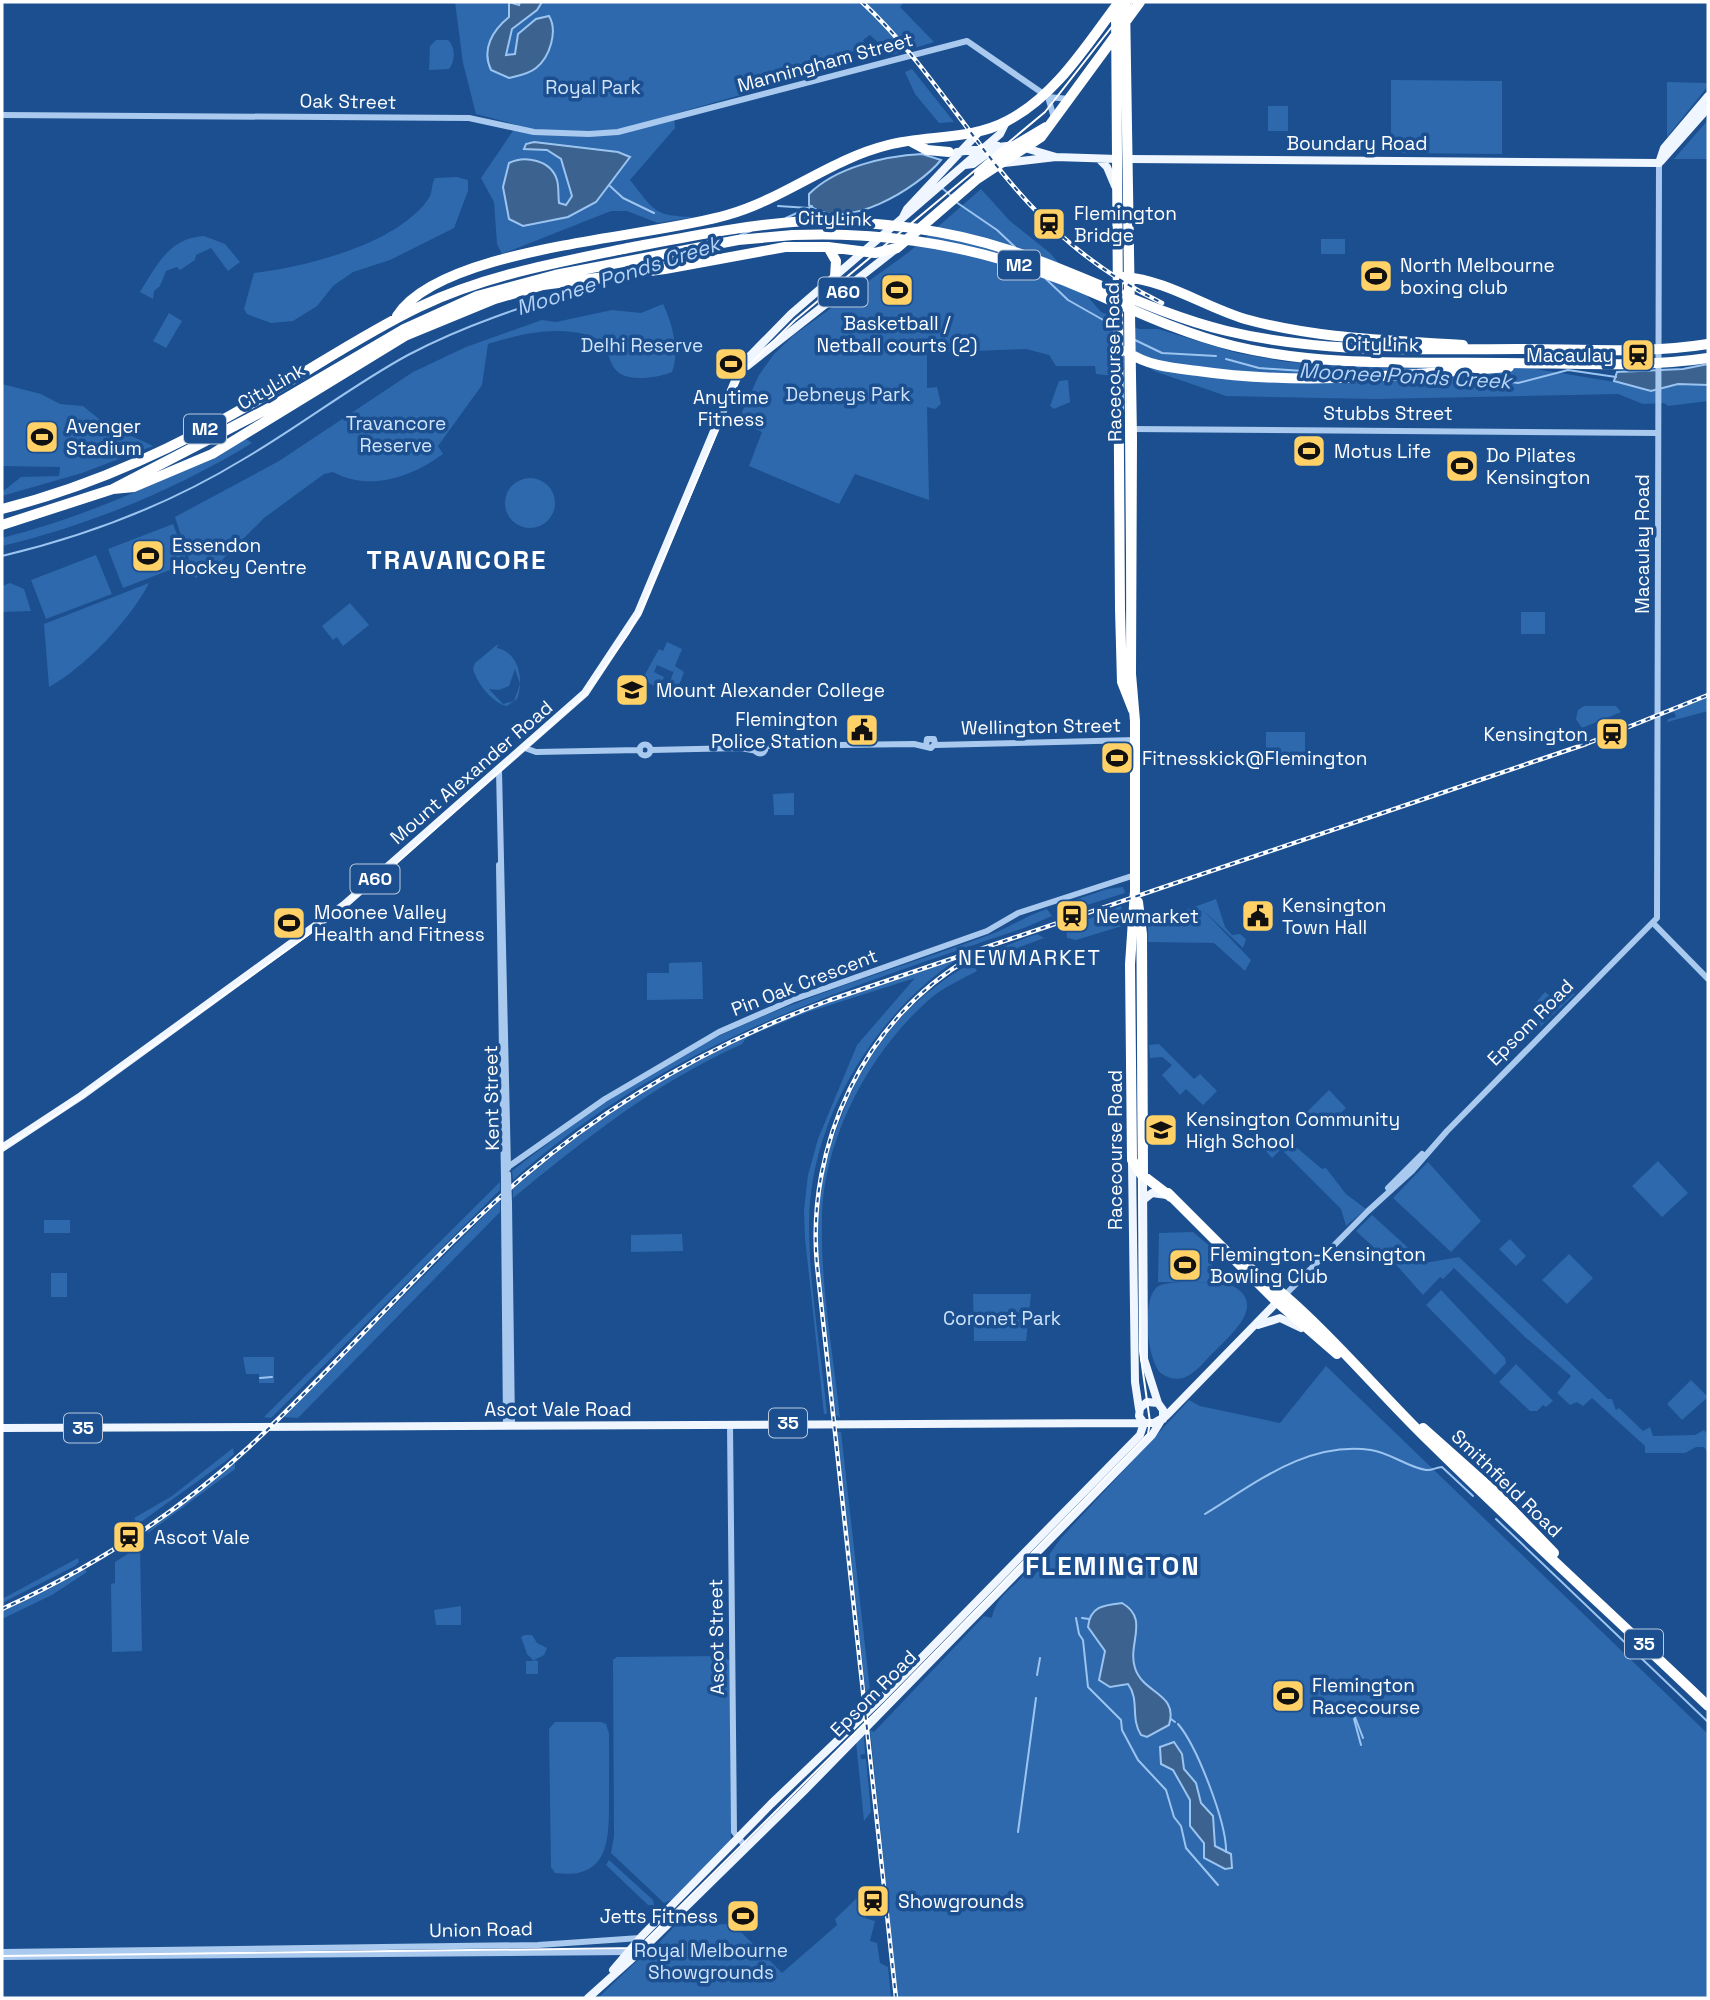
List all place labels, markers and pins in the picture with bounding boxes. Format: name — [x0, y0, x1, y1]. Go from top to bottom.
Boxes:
place label: Flemington Bridge — [1074, 201, 1177, 248]
station icon: Flemington Bridge — [1030, 205, 1068, 243]
place label: North Melbourne boxing club — [1400, 253, 1555, 300]
sports icon: North Melbourne boxing club — [1357, 257, 1395, 295]
sports icon: Basketball / Netball courts (2) — [878, 271, 916, 309]
place label: Basketball / Netball courts (2) — [817, 311, 977, 358]
station icon: Macaulay — [1619, 336, 1657, 374]
place label: Macaulay — [1526, 343, 1614, 368]
sports icon: Anytime Fitness — [712, 345, 750, 383]
place label: Anytime Fitness — [693, 385, 769, 432]
place label: Avenger Stadium — [66, 414, 142, 461]
sports icon: Avenger Stadium — [23, 418, 61, 456]
sports icon: Motus Life — [1290, 432, 1328, 470]
place label: Motus Life — [1334, 439, 1431, 464]
place label: Do Pilates Kensington — [1486, 443, 1590, 490]
sports icon: Do Pilates Kensington — [1443, 447, 1481, 485]
place label: Essendon Hockey Centre — [172, 533, 307, 580]
sports icon: Essendon Hockey Centre — [129, 537, 167, 575]
school or university icon: Mount Alexander College — [613, 671, 651, 709]
place label: Mount Alexander College — [656, 678, 885, 703]
place label: Flemington Police Station — [711, 707, 838, 754]
public building icon: Flemington Police Station — [843, 711, 881, 749]
station icon: Kensington — [1593, 715, 1631, 753]
place label: Kensington — [1484, 722, 1588, 747]
sports icon: Fitnesskick@Flemington — [1098, 739, 1136, 777]
place label: Fitnesskick@Flemington — [1142, 746, 1367, 771]
place label: Kensington Town Hall — [1282, 893, 1386, 940]
station icon: Newmarket — [1053, 897, 1091, 935]
public building icon: Kensington Town Hall — [1239, 897, 1277, 935]
place label: Moonee Valley Health and Fitness — [314, 900, 485, 947]
sports icon: Moonee Valley Health and Fitness — [270, 904, 308, 942]
place label: Newmarket — [1096, 904, 1199, 929]
place label: Kensington Community High School — [1186, 1107, 1400, 1154]
school or university icon: Kensington Community High School — [1142, 1111, 1180, 1149]
place label: Flemington-Kensington Bowling Club — [1210, 1242, 1426, 1289]
sports icon: Flemington-Kensington Bowling Club — [1166, 1246, 1204, 1284]
station icon: Ascot Vale — [110, 1518, 148, 1556]
place label: Ascot Vale — [154, 1525, 250, 1550]
place label: Flemington Racecourse — [1312, 1673, 1420, 1720]
sports icon: Flemington Racecourse — [1269, 1677, 1307, 1715]
station icon: Showgrounds — [854, 1882, 892, 1920]
place label: Showgrounds — [898, 1889, 1024, 1914]
sports icon: Jetts Fitness — [724, 1897, 762, 1935]
place label: Jetts Fitness — [600, 1904, 718, 1929]

